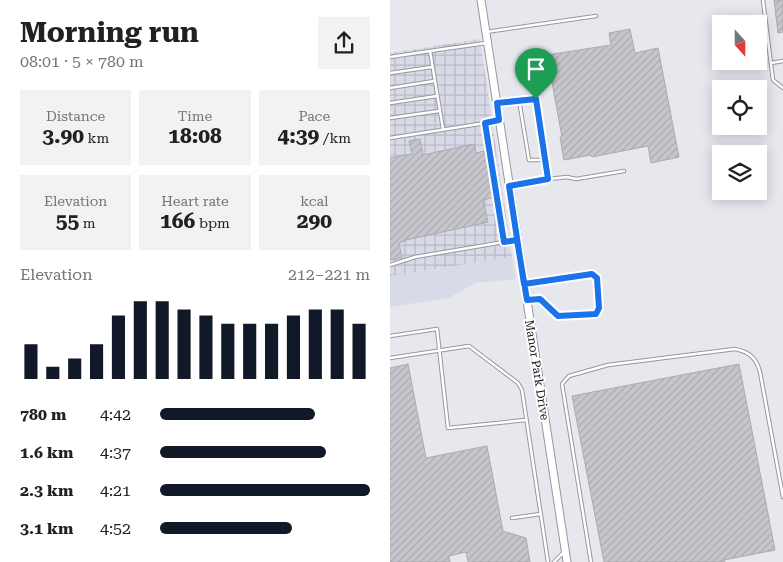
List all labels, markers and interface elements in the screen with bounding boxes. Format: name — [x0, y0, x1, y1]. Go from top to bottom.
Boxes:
north arrow — [712, 15, 768, 70]
map controls — [712, 15, 767, 200]
text: Morning run — [20, 16, 199, 49]
button: share — [318, 17, 370, 69]
pin — [515, 48, 557, 99]
text: 08:01 · 5 × 780 m — [20, 52, 144, 71]
icon: arrive — [522, 55, 550, 83]
button: locate — [712, 80, 767, 135]
text: Distance — [46, 108, 105, 124]
text: Time — [178, 108, 212, 124]
text: Pace — [299, 108, 330, 124]
text: 3.90 — [42, 124, 84, 148]
text: 18:08 — [168, 124, 222, 148]
text: 4:39 — [278, 124, 319, 148]
text: km — [84, 130, 109, 146]
text: /km — [319, 130, 351, 146]
button: layers — [712, 145, 767, 200]
text: Elevation — [44, 193, 107, 209]
text: Heart rate — [161, 193, 229, 209]
text: kcal — [300, 193, 328, 209]
text: 55 — [56, 209, 79, 233]
text: 166 — [160, 209, 195, 233]
text: 290 — [297, 209, 332, 233]
text: m — [79, 215, 96, 231]
text: bpm — [195, 215, 230, 231]
text: Elevation — [20, 265, 93, 284]
text: 212–221 m — [288, 265, 370, 284]
street label: Manor Park Drive — [522, 319, 552, 422]
text: 780 m — [20, 405, 66, 424]
text: 4:42 — [100, 405, 131, 424]
text: 1.6 km — [20, 443, 73, 462]
text: 4:37 — [100, 443, 131, 462]
text: 2.3 km — [20, 481, 73, 500]
text: 4:21 — [100, 481, 131, 500]
text: 3.1 km — [20, 519, 73, 538]
text: 4:52 — [100, 519, 131, 538]

